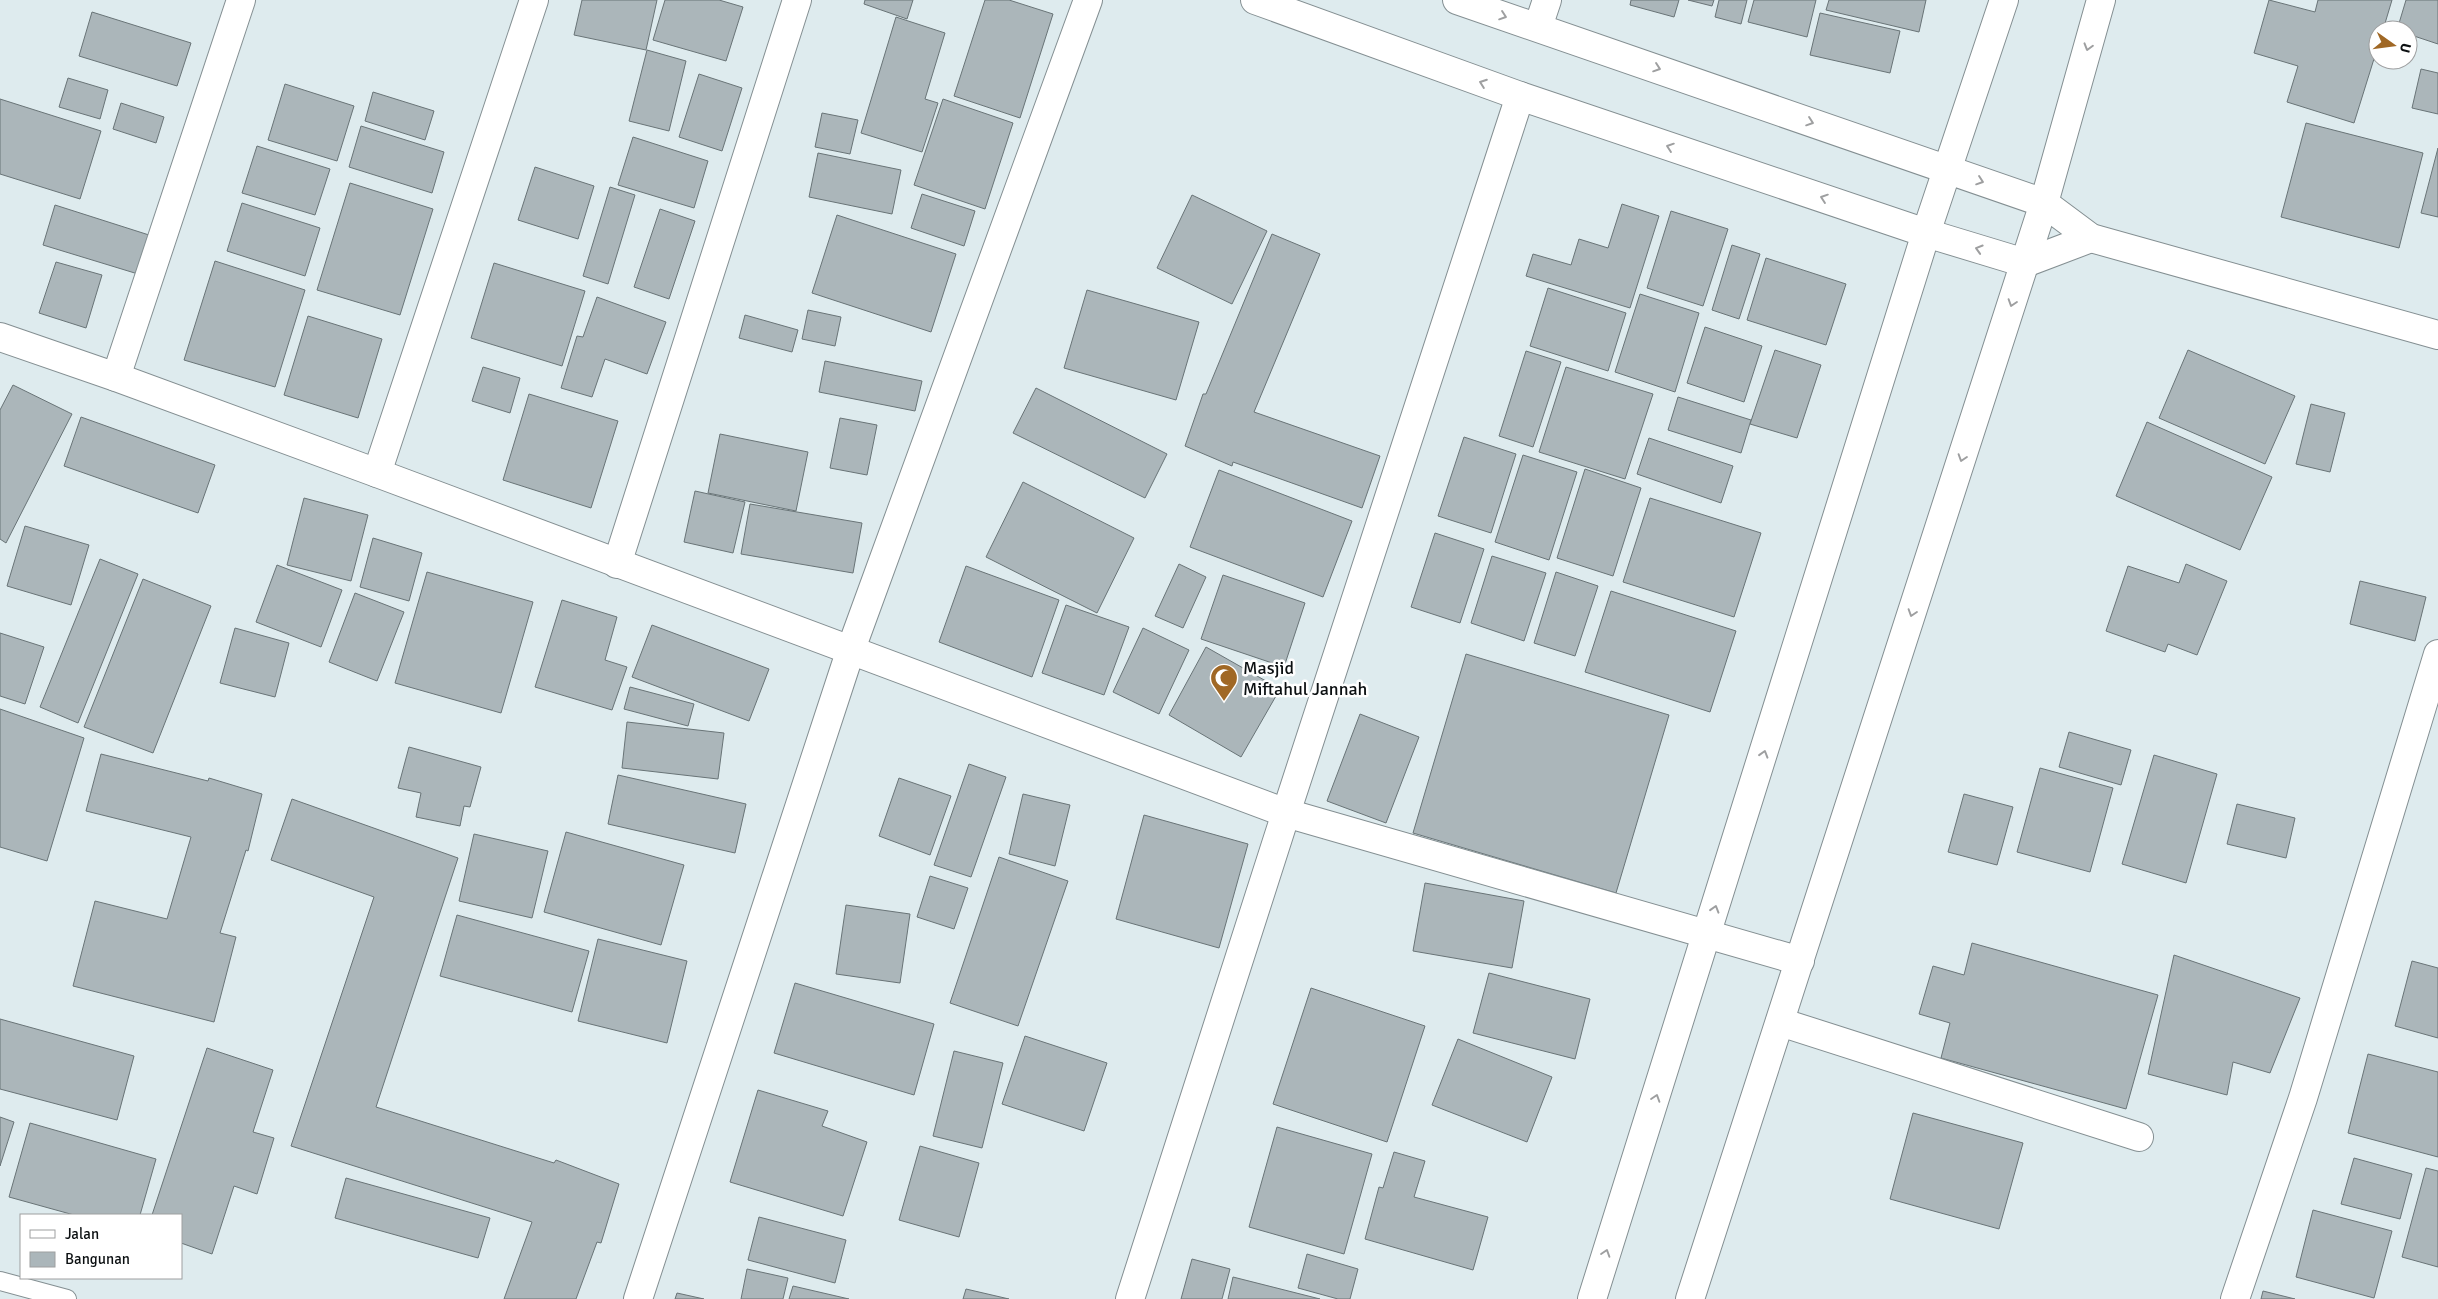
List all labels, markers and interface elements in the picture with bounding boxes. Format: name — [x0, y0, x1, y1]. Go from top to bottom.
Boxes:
one-way arrow — [1498, 10, 1506, 20]
north arrow — [2368, 20, 2418, 70]
text: U — [2396, 41, 2415, 55]
one-way arrow — [2083, 43, 2094, 51]
one-way arrow — [1652, 63, 1660, 73]
one-way arrow — [1479, 79, 1488, 89]
one-way arrow — [1805, 116, 1814, 126]
one-way arrow — [1666, 142, 1675, 152]
one-way arrow — [1975, 175, 1984, 185]
one-way arrow — [1820, 194, 1829, 204]
one-way arrow — [1975, 244, 1983, 254]
one-way arrow — [2008, 299, 2018, 307]
one-way arrow — [1958, 453, 1968, 462]
one-way arrow — [1908, 608, 1918, 616]
place label: Masjid Miftahul Jannah — [1243, 657, 1367, 700]
mosque icon: Masjid Miftahul Jannah — [1209, 663, 1239, 702]
one-way arrow — [1758, 751, 1768, 759]
one-way arrow — [1710, 906, 1720, 914]
one-way arrow — [1650, 1094, 1660, 1102]
legend — [20, 1214, 182, 1279]
text: Jalan — [65, 1225, 99, 1243]
one-way arrow — [1601, 1249, 1611, 1257]
text: Bangunan — [65, 1250, 130, 1268]

